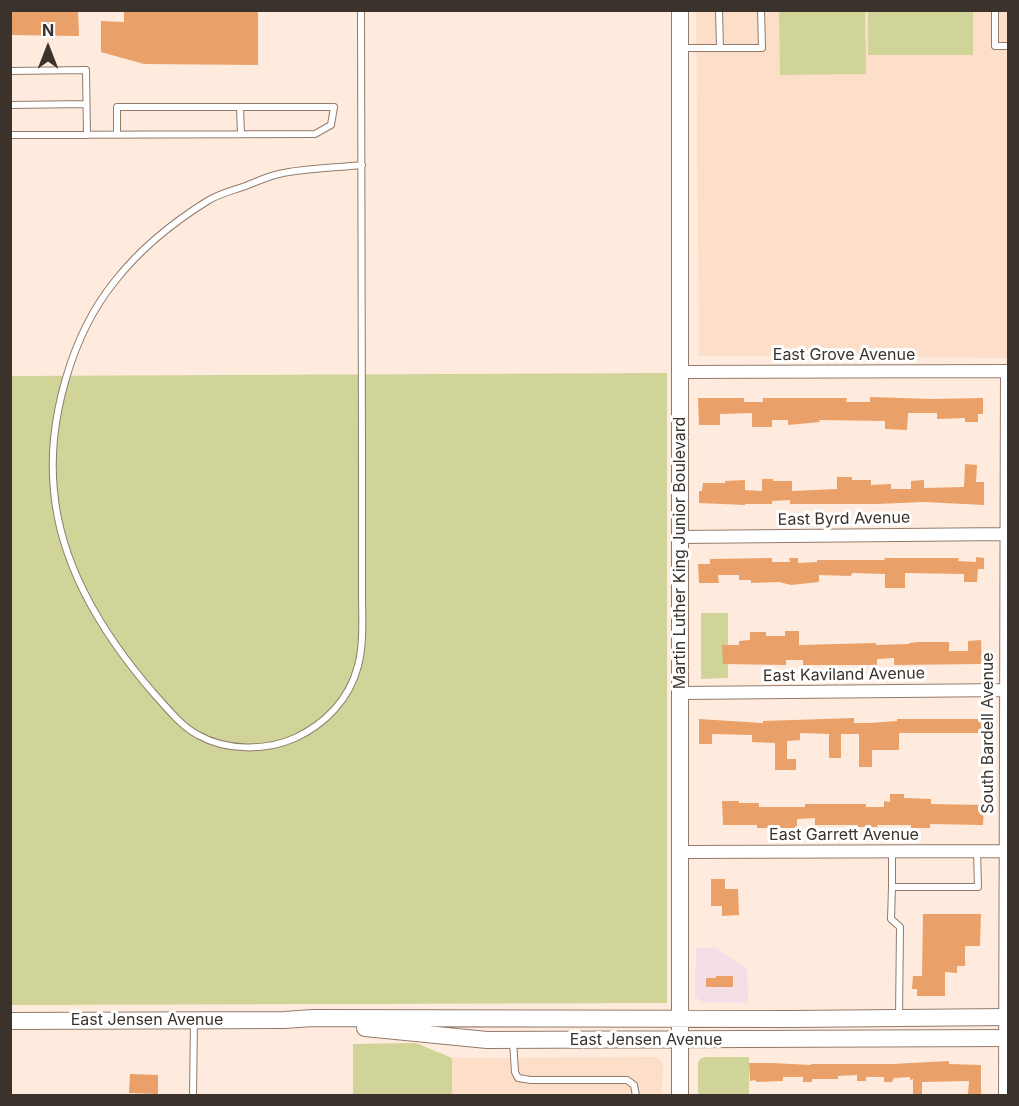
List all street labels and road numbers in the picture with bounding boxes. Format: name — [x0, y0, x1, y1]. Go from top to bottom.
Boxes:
street label: East Grove Avenue — [773, 345, 915, 365]
street label: Martin Luther King Junior Boulevard — [670, 417, 690, 689]
street label: East Byrd Avenue — [778, 508, 910, 530]
street label: South Bardell Avenue — [978, 652, 998, 814]
street label: East Kaviland Avenue — [763, 664, 925, 686]
street label: East Garrett Avenue — [769, 825, 919, 845]
street label: East Jensen Avenue — [71, 1010, 223, 1030]
street label: East Jensen Avenue — [570, 1030, 722, 1050]

